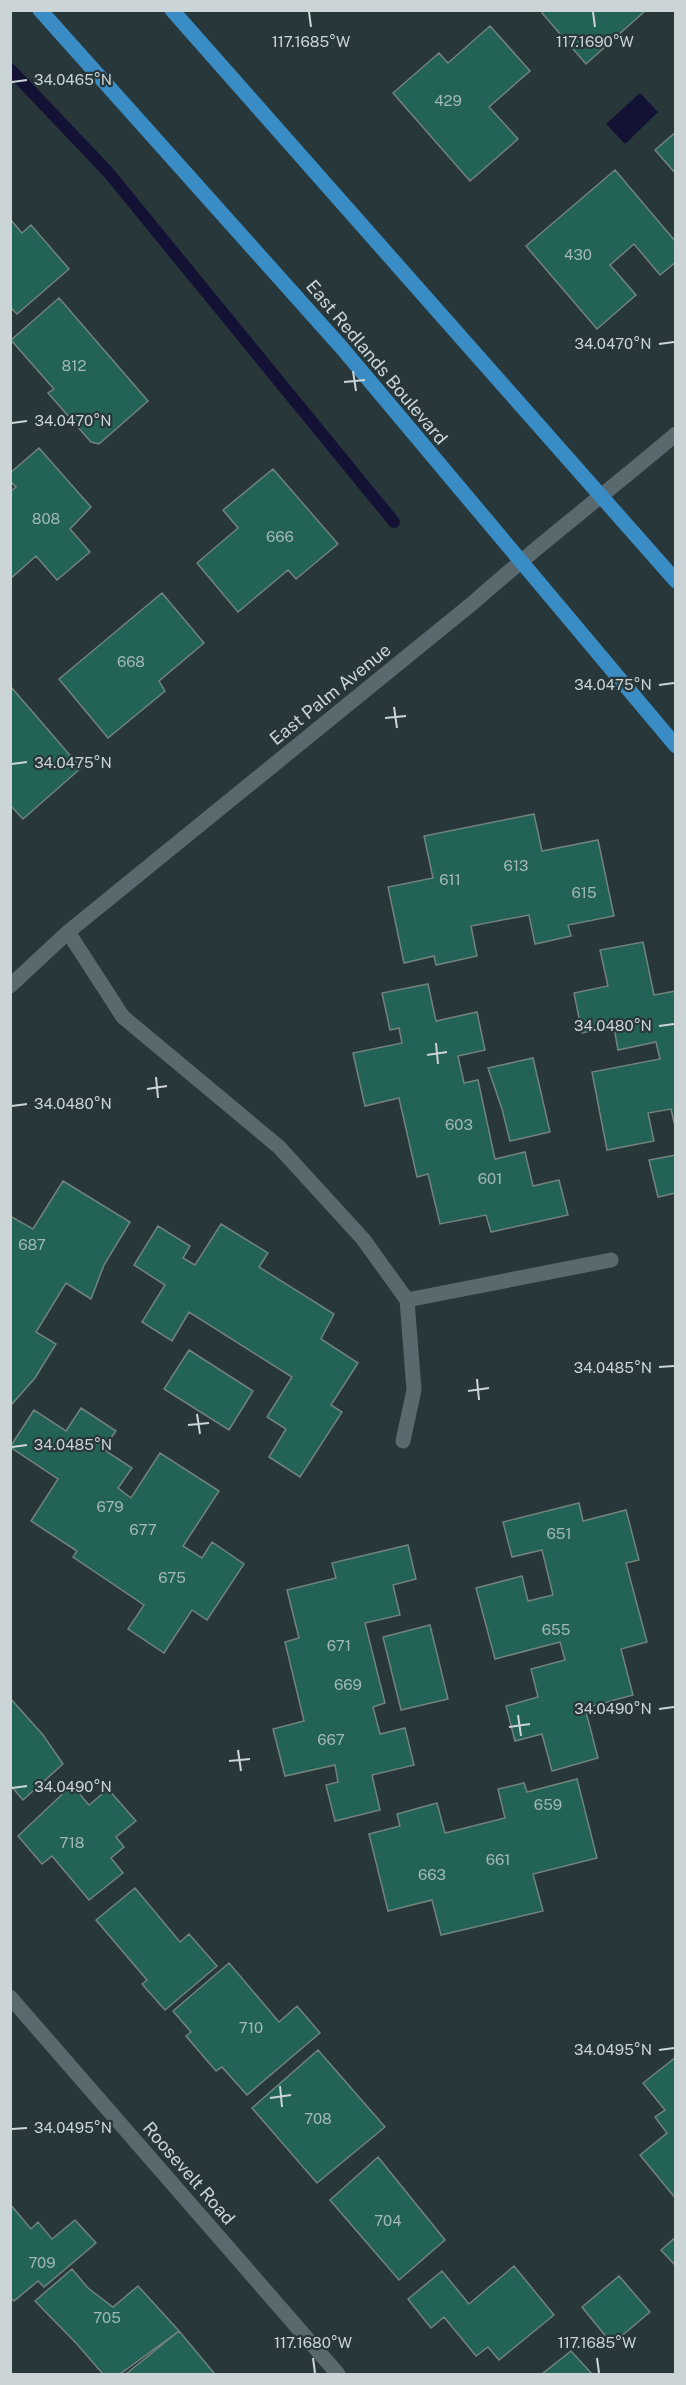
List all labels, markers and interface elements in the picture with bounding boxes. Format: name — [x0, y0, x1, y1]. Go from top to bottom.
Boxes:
text: 117.1685°W — [272, 33, 350, 50]
text: 117.1690°W — [556, 33, 634, 50]
text: 34.0465°N — [34, 71, 112, 88]
house number: 429 — [434, 92, 462, 109]
house number: 430 — [564, 246, 592, 263]
street label: East Redlands Boulevard — [302, 275, 452, 449]
text: 34.0470°N — [575, 335, 651, 352]
house number: 812 — [62, 357, 86, 374]
text: 34.0470°N — [35, 412, 111, 429]
house number: 808 — [32, 510, 60, 527]
house number: 666 — [266, 528, 294, 545]
street label: East Palm Avenue — [265, 639, 395, 749]
house number: 668 — [117, 653, 145, 670]
text: 34.0475°N — [574, 676, 652, 693]
text: 34.0475°N — [34, 754, 112, 771]
house number: 613 — [504, 857, 528, 874]
house number: 611 — [439, 871, 461, 888]
house number: 615 — [571, 884, 597, 901]
text: 34.0480°N — [574, 1017, 652, 1034]
text: 34.0480°N — [34, 1095, 112, 1112]
house number: 603 — [445, 1116, 473, 1133]
house number: 601 — [478, 1170, 502, 1187]
house number: 687 — [18, 1236, 46, 1253]
text: 34.0485°N — [574, 1359, 652, 1376]
text: 34.0485°N — [34, 1436, 112, 1453]
house number: 679 — [96, 1498, 124, 1515]
house number: 677 — [129, 1521, 157, 1538]
house number: 651 — [546, 1525, 572, 1542]
house number: 675 — [158, 1569, 186, 1586]
house number: 655 — [542, 1621, 570, 1638]
house number: 671 — [327, 1637, 351, 1654]
house number: 669 — [334, 1676, 362, 1693]
text: 34.0490°N — [574, 1700, 652, 1717]
house number: 667 — [317, 1731, 345, 1748]
text: 34.0490°N — [34, 1778, 112, 1795]
house number: 659 — [534, 1796, 562, 1813]
house number: 718 — [59, 1834, 85, 1851]
house number: 661 — [486, 1851, 510, 1868]
house number: 663 — [418, 1866, 446, 1883]
house number: 710 — [239, 2019, 263, 2036]
text: 34.0495°N — [574, 2041, 652, 2058]
house number: 708 — [304, 2110, 332, 2127]
street label: Roosevelt Road — [139, 2117, 239, 2229]
text: 34.0495°N — [34, 2119, 112, 2136]
house number: 704 — [374, 2212, 402, 2229]
house number: 709 — [28, 2254, 56, 2271]
house number: 705 — [93, 2309, 121, 2326]
text: 117.1680°W — [274, 2334, 352, 2351]
text: 117.1685°W — [558, 2334, 636, 2351]

